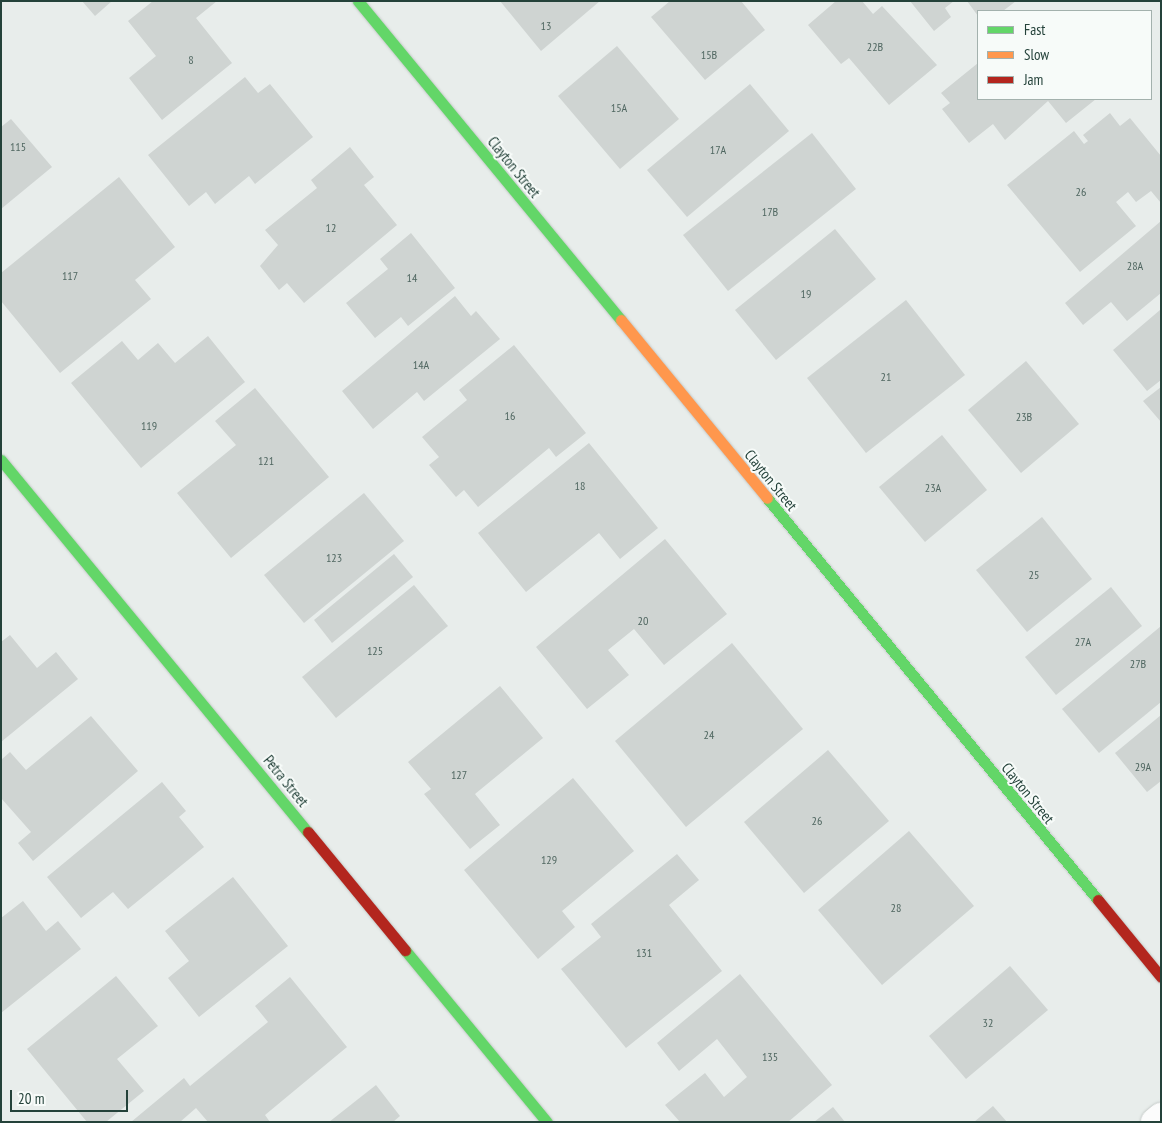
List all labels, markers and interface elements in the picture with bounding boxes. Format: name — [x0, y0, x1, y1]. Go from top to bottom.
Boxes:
legend — [977, 10, 1152, 100]
house number: 13 — [541, 19, 551, 33]
text: Fast — [1024, 20, 1045, 39]
house number: 22B — [867, 40, 883, 54]
text: Slow — [1024, 45, 1049, 64]
house number: 15B — [701, 48, 717, 62]
house number: 8 — [188, 53, 194, 67]
text: Jam — [1024, 70, 1043, 89]
house number: 15A — [611, 101, 627, 115]
street label: Clayton Street — [484, 133, 544, 201]
house number: 115 — [10, 140, 26, 154]
house number: 17A — [710, 143, 726, 157]
house number: 26 — [1076, 185, 1086, 199]
house number: 17B — [762, 205, 778, 219]
house number: 12 — [326, 221, 336, 235]
house number: 28A — [1127, 259, 1143, 273]
house number: 117 — [62, 269, 78, 283]
house number: 14 — [407, 271, 417, 285]
house number: 19 — [801, 287, 811, 301]
house number: 14A — [413, 358, 429, 372]
house number: 21 — [881, 370, 891, 384]
house number: 16 — [505, 409, 515, 423]
house number: 23B — [1016, 410, 1032, 424]
house number: 119 — [141, 419, 157, 433]
street label: Clayton Street — [741, 446, 801, 514]
house number: 121 — [258, 454, 274, 468]
house number: 18 — [575, 479, 585, 493]
house number: 23A — [925, 481, 941, 495]
house number: 123 — [326, 551, 342, 565]
house number: 25 — [1029, 568, 1039, 582]
house number: 20 — [638, 614, 648, 628]
house number: 27A — [1075, 635, 1091, 649]
house number: 125 — [367, 644, 383, 658]
house number: 27B — [1130, 657, 1146, 671]
house number: 24 — [704, 728, 714, 742]
street label: Petra Street — [260, 752, 312, 810]
street label: Clayton Street — [998, 759, 1058, 827]
house number: 29A — [1135, 760, 1151, 774]
house number: 127 — [451, 768, 467, 782]
house number: 26 — [812, 814, 822, 828]
house number: 129 — [541, 853, 557, 867]
house number: 28 — [891, 901, 901, 915]
house number: 131 — [636, 946, 652, 960]
house number: 32 — [983, 1016, 993, 1030]
house number: 135 — [762, 1050, 778, 1064]
scale bar — [12, 1080, 130, 1112]
text: 20 m — [18, 1089, 44, 1108]

